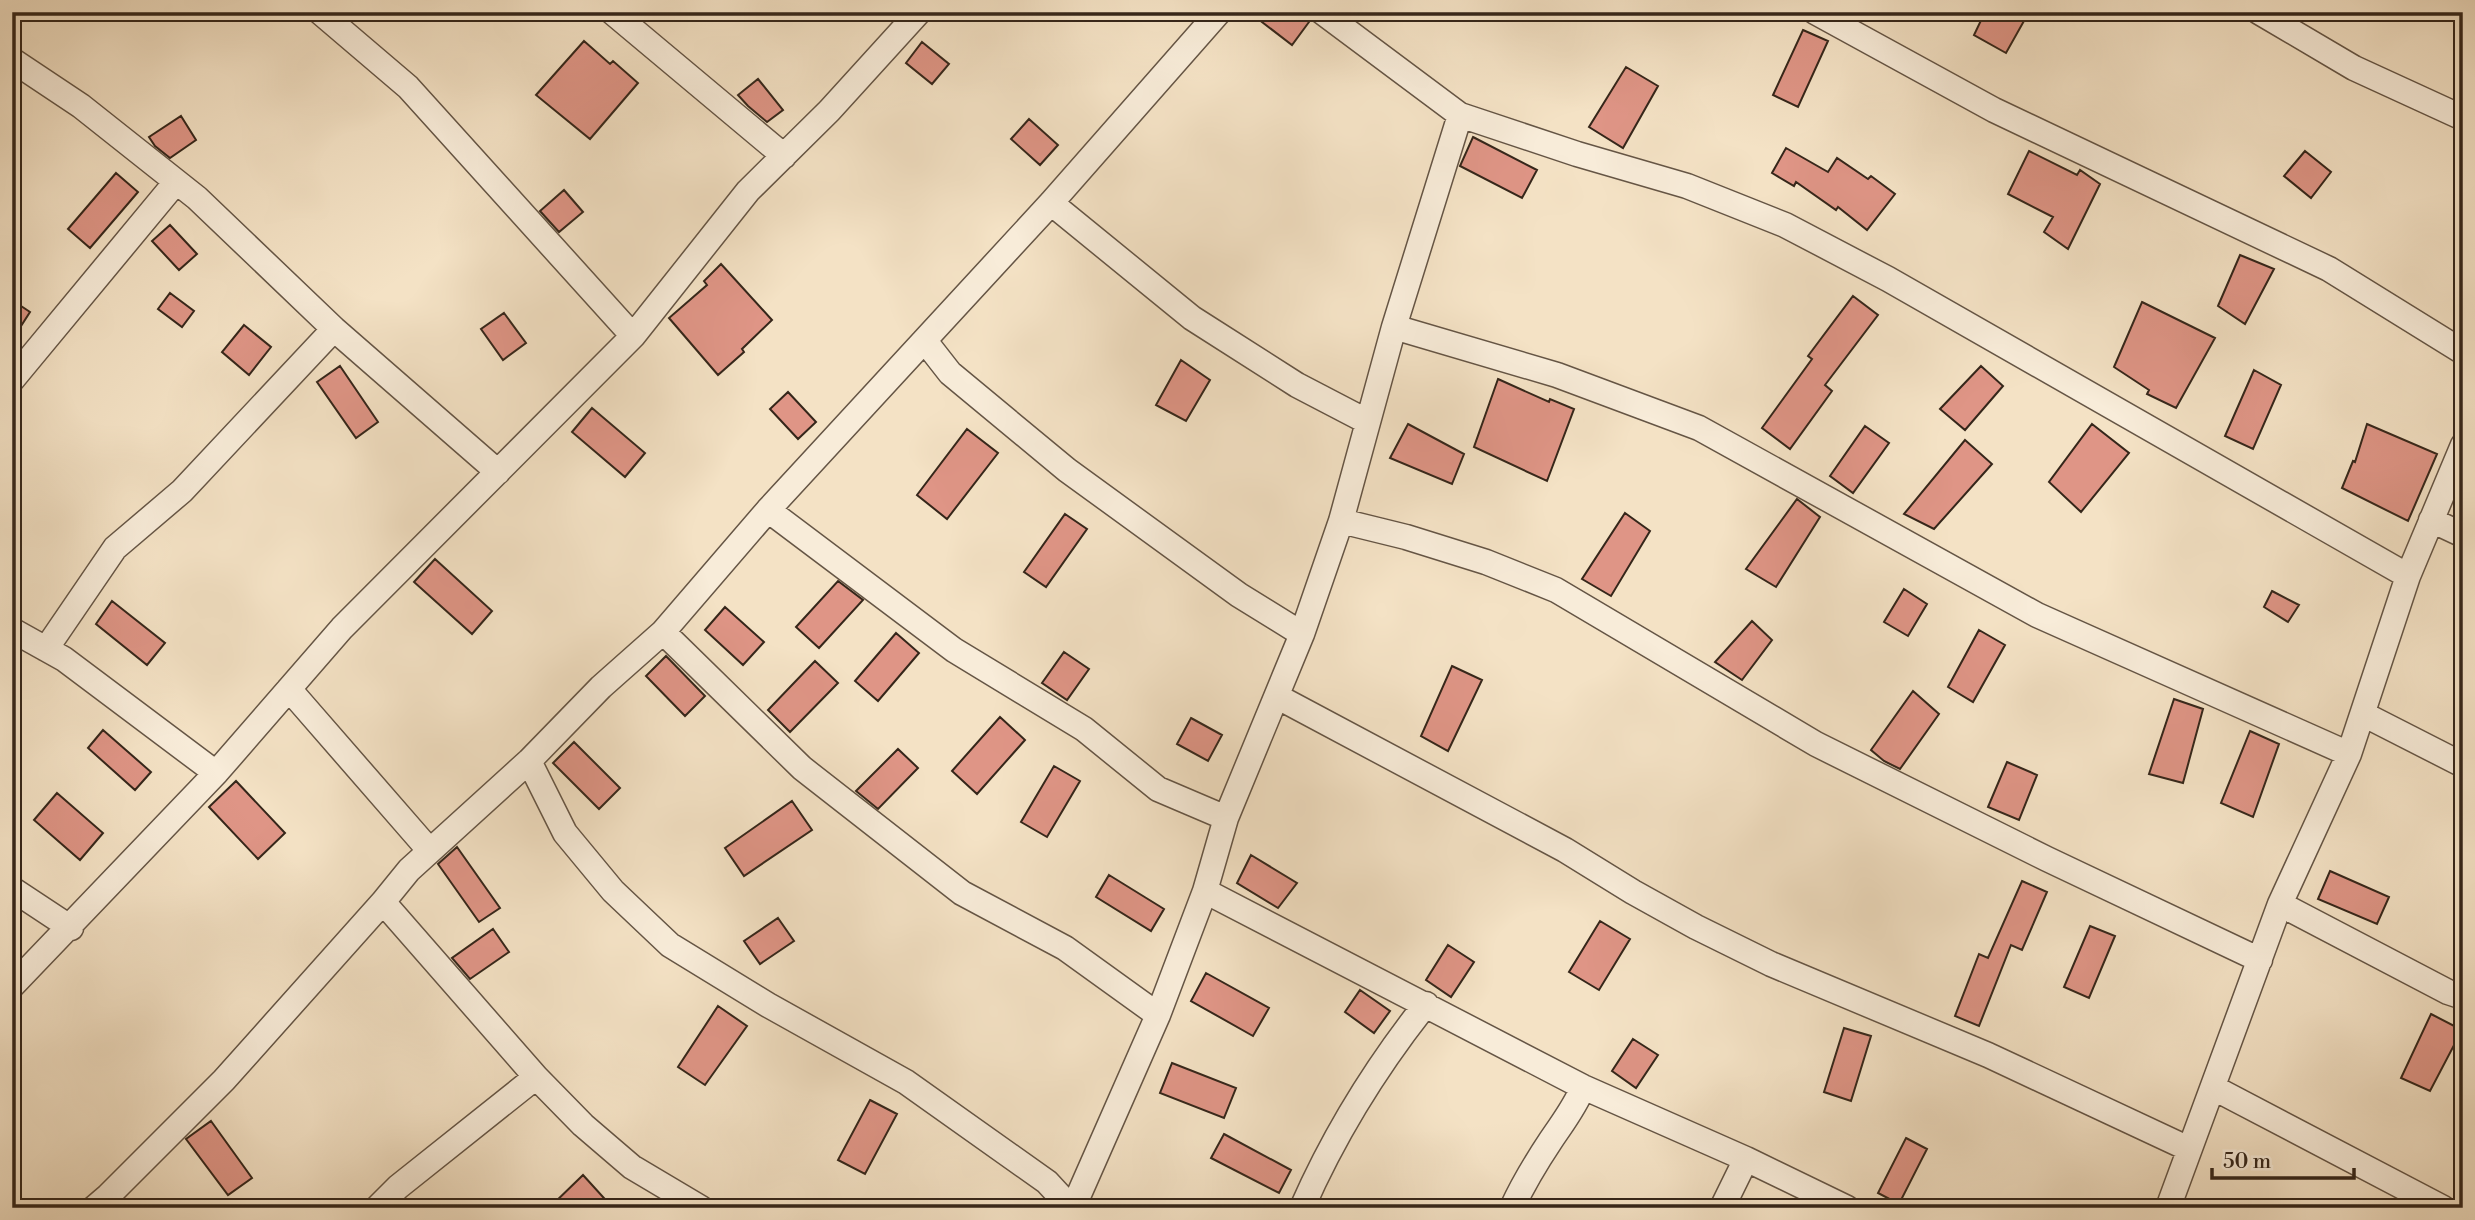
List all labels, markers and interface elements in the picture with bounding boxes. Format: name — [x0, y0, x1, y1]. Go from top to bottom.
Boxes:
scale bar — [2212, 1136, 2354, 1180]
text: 50 m — [2223, 1149, 2271, 1175]

